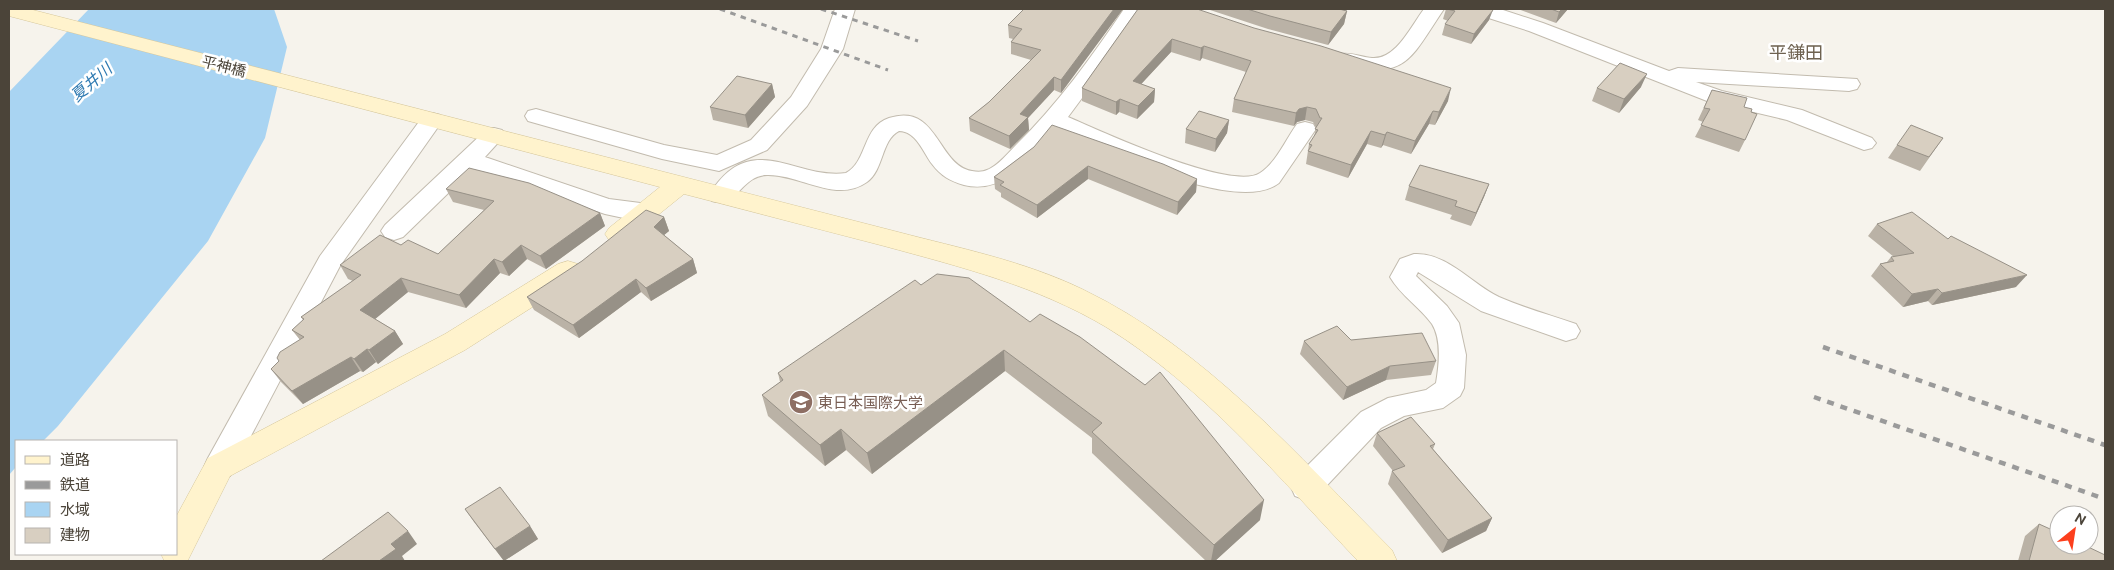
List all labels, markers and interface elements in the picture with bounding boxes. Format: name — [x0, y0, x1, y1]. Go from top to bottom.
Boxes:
district label: 平鎌田 — [1769, 42, 1823, 62]
street label: 平神橋 — [200, 52, 248, 80]
water label: 夏井川 — [67, 58, 117, 105]
school or university icon: 東日本国際大学 — [788, 389, 814, 415]
place label: 東日本国際大学 — [818, 394, 923, 411]
legend — [15, 440, 178, 555]
text: 道路 — [60, 451, 90, 468]
text: 鉄道 — [60, 476, 90, 493]
text: 水域 — [60, 501, 90, 518]
north arrow — [2049, 505, 2099, 555]
text: N — [2072, 509, 2089, 528]
text: 建物 — [60, 526, 90, 543]

